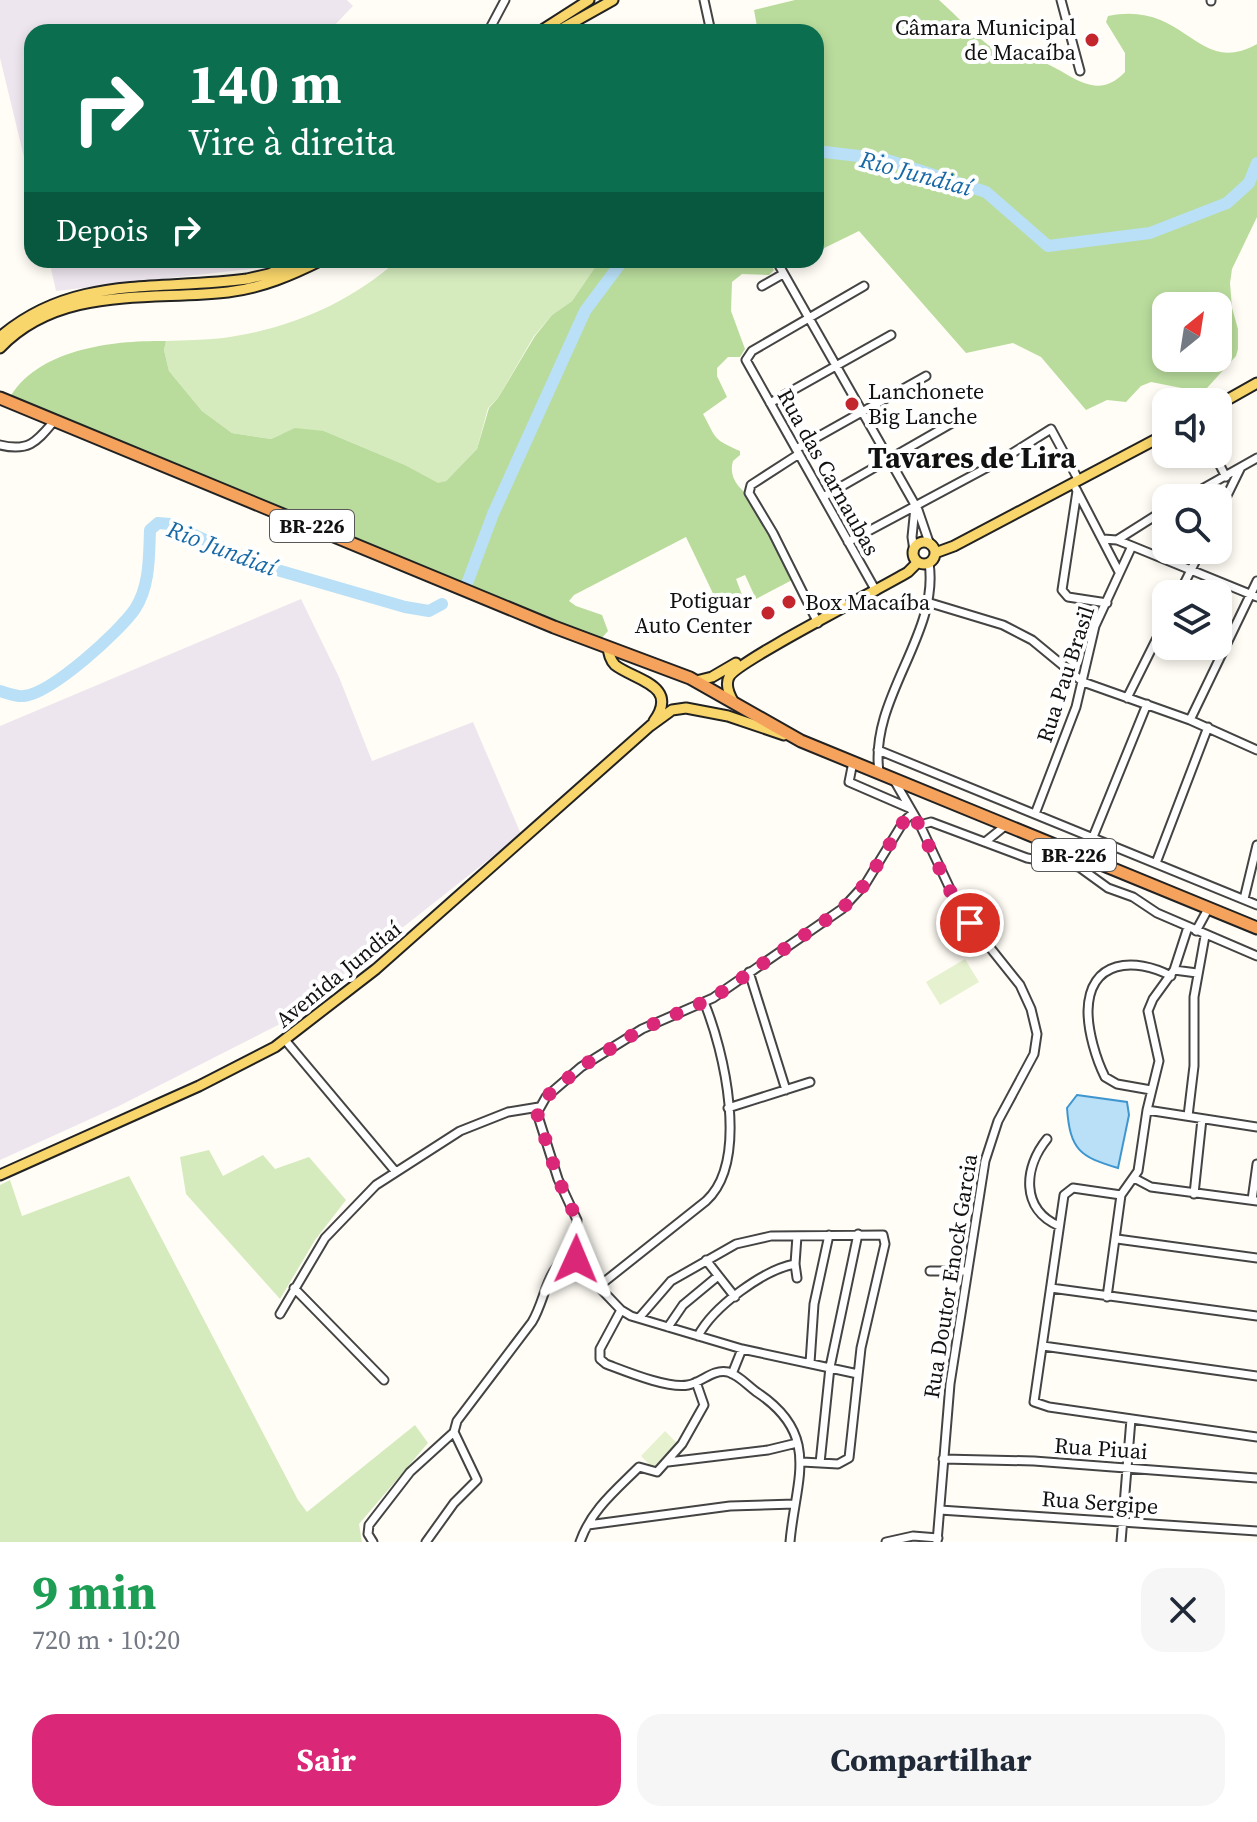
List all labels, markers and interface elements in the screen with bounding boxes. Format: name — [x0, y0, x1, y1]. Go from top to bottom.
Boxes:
place label: Câmara Municipal de Macaíba — [895, 12, 1077, 67]
marker: Câmara Municipal de Macaíba — [1083, 31, 1101, 49]
text: 140 m — [188, 45, 342, 122]
icon: right — [56, 56, 160, 160]
text: Vire à direita — [188, 118, 395, 167]
water label: Rio Jundiaí — [855, 142, 977, 204]
icon: right — [164, 208, 208, 252]
text: Depois — [56, 210, 148, 251]
north arrow — [1152, 292, 1232, 372]
map controls — [1152, 292, 1232, 660]
place label: Lanchonete Big Lanche — [868, 376, 984, 431]
street label: Rua das Carnaubas — [771, 383, 887, 561]
button: sound — [1152, 388, 1232, 468]
marker: Lanchonete Big Lanche — [843, 395, 861, 413]
district label: Tavares de Lira — [868, 437, 1077, 478]
button: search — [1152, 484, 1232, 564]
road number: BR-226 — [270, 510, 354, 542]
water label: Rio Jundiaí — [162, 512, 283, 585]
button: layers — [1152, 580, 1232, 660]
place label: Potiguar Auto Center — [635, 585, 753, 640]
place label: Box Macaíba — [805, 587, 931, 617]
marker: Box Macaíba — [780, 593, 798, 611]
street label: Rua Pau Brasil — [1029, 602, 1101, 746]
marker: Potiguar Auto Center — [759, 604, 777, 622]
road number: BR-226 — [1032, 839, 1116, 871]
pin — [936, 889, 1004, 957]
icon: arrive — [948, 901, 992, 945]
street label: Avenida Jundiaí — [269, 914, 407, 1034]
street label: Rua Doutor Enock Garcia — [916, 1151, 984, 1400]
position arrow — [534, 1217, 618, 1301]
street label: Rua Piuai — [1053, 1430, 1149, 1466]
street label: Rua Sergipe — [1041, 1483, 1159, 1521]
text: 9 min — [32, 1559, 157, 1625]
button: close — [1141, 1568, 1225, 1652]
text: 720 m · 10:20 — [32, 1622, 180, 1658]
button: Sair — [32, 1714, 621, 1806]
button: Compartilhar — [637, 1714, 1225, 1806]

